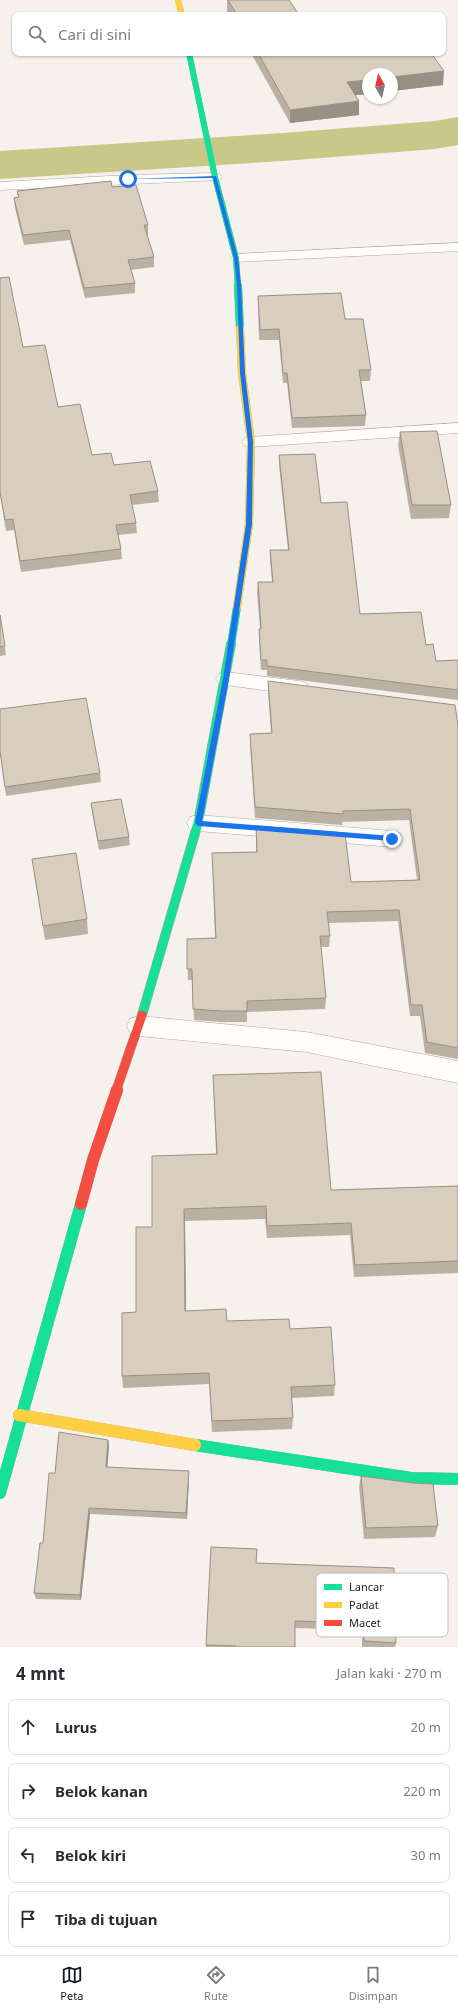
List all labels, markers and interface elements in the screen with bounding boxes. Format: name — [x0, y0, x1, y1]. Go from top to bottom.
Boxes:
search box — [12, 12, 446, 56]
icon: search — [26, 23, 48, 45]
text: Cari di sini — [58, 24, 131, 44]
north arrow — [362, 68, 398, 104]
route start — [119, 170, 137, 188]
route end — [383, 830, 401, 848]
legend — [316, 1573, 448, 1637]
text: Lancar — [349, 1579, 384, 1594]
text: Padat — [349, 1597, 379, 1612]
text: Macet — [349, 1615, 381, 1630]
text: 4 mnt — [16, 1662, 65, 1685]
text: Jalan kaki · 270 m — [336, 1664, 442, 1682]
icon: ahead — [17, 1716, 39, 1738]
text: Lurus — [55, 1717, 97, 1737]
text: 20 m — [411, 1718, 441, 1736]
icon: right — [17, 1780, 39, 1802]
text: Belok kanan — [55, 1781, 148, 1801]
text: 220 m — [403, 1782, 441, 1800]
icon: left — [17, 1844, 39, 1866]
text: Belok kiri — [55, 1845, 126, 1865]
text: 30 m — [411, 1846, 441, 1864]
icon: arrive — [17, 1908, 39, 1930]
text: Tiba di tujuan — [55, 1909, 158, 1929]
tab: Peta — [60, 1964, 83, 2003]
tab: Rute — [204, 1964, 228, 2003]
tab: Disimpan — [349, 1964, 398, 2003]

